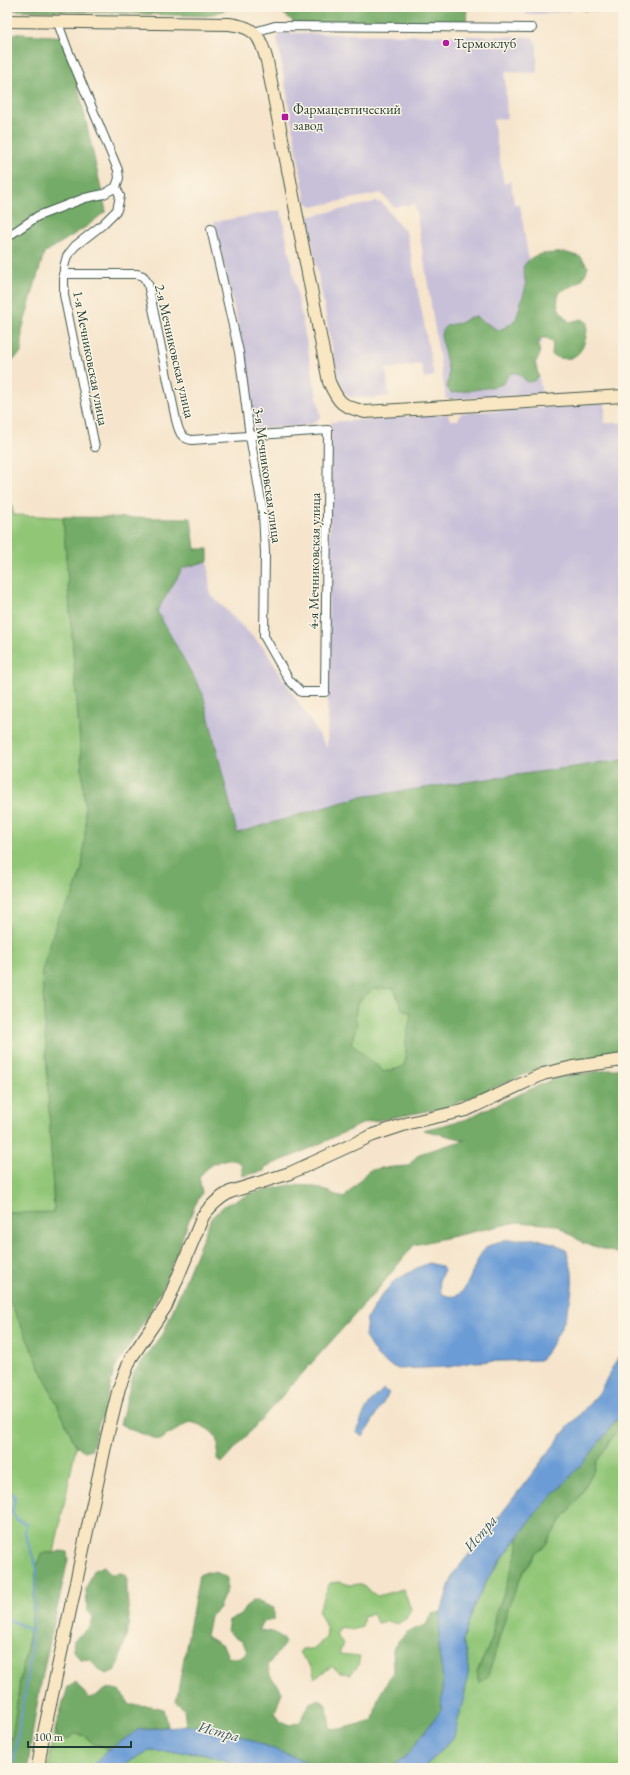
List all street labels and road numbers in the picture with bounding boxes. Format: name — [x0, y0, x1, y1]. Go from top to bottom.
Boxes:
street label: 2-я Мечниковская улица — [151, 282, 199, 420]
street label: 1-я Мечниковская улица — [69, 289, 113, 427]
street label: 3-я Мечниковская улица — [250, 406, 286, 544]
street label: 4-я Мечниковская улица — [304, 492, 324, 630]

